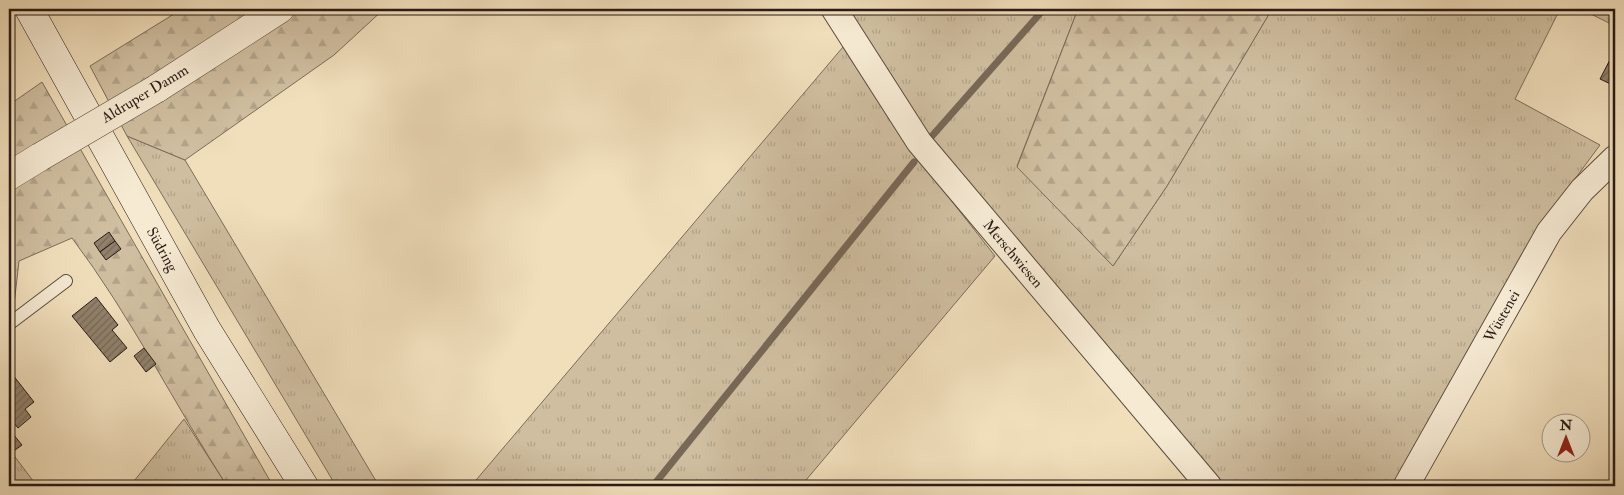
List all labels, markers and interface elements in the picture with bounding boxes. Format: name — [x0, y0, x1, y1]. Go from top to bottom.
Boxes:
street label: Aldruper Damm — [97, 60, 193, 129]
street label: Merschwiesen — [979, 216, 1048, 292]
street label: Südring — [142, 224, 183, 276]
street label: Wüstenei — [1479, 287, 1524, 346]
north arrow — [1542, 412, 1592, 462]
text: N — [1559, 417, 1573, 434]

